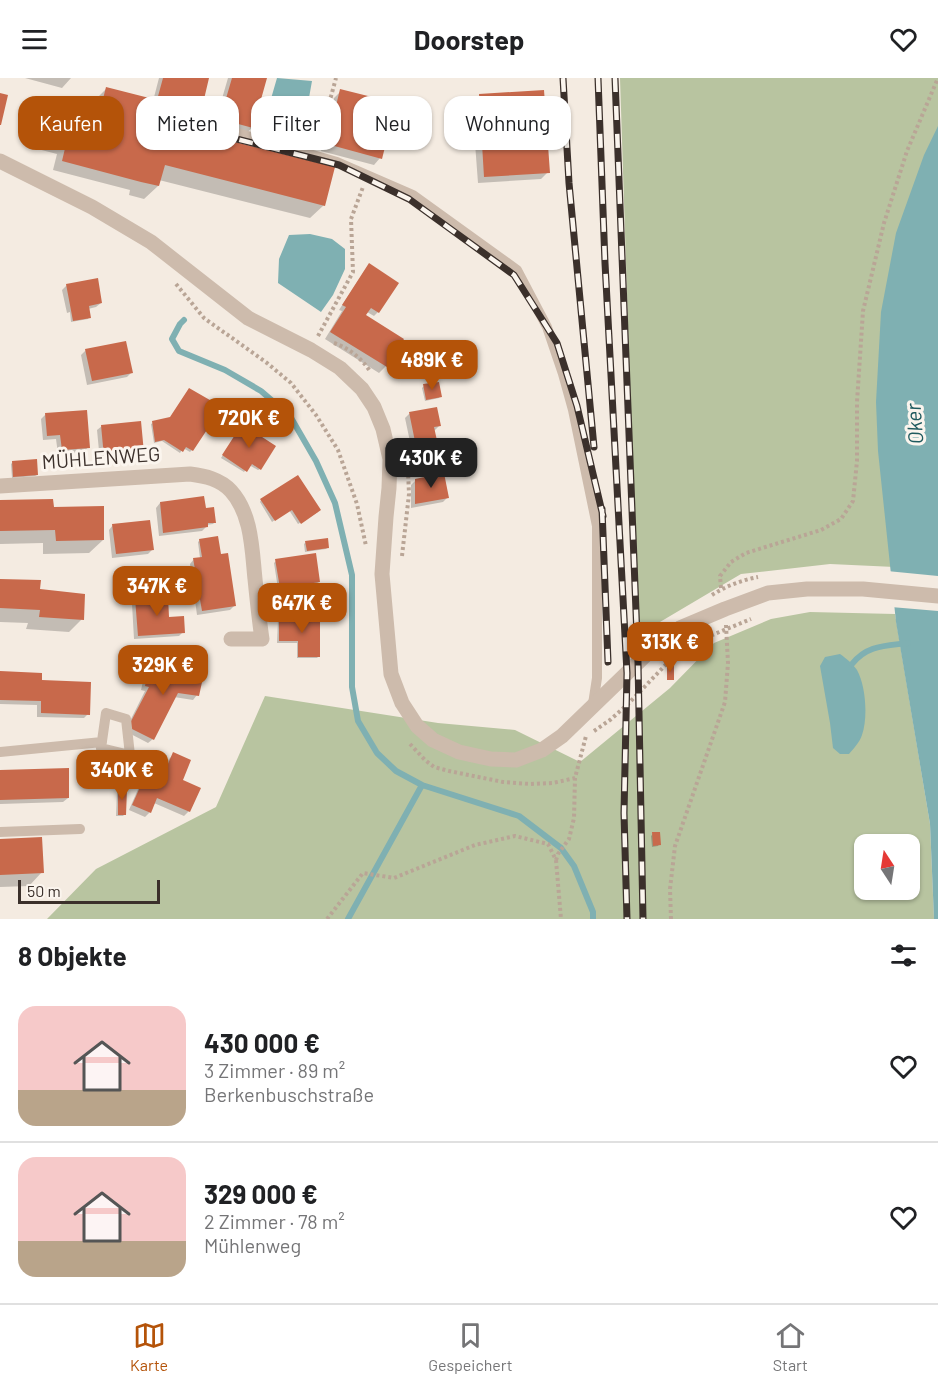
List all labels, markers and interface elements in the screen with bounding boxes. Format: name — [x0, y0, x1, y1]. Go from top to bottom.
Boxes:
icon: menu — [18, 23, 51, 56]
text: Doorstep — [414, 23, 524, 55]
icon: heart — [887, 23, 920, 56]
chip: Kaufen — [18, 96, 124, 150]
chip: Mieten — [136, 96, 239, 150]
chip: Filter — [251, 96, 341, 150]
chip: Neu — [353, 96, 432, 150]
chip: Wohnung — [444, 96, 571, 150]
pin: 489K € — [383, 340, 481, 391]
text: 489K € — [401, 347, 463, 371]
pin: 720K € — [200, 398, 298, 449]
water label: Oker — [900, 402, 927, 445]
text: 720K € — [218, 405, 280, 429]
pin: 430K € — [382, 438, 480, 489]
street label: MÜHLENWEG — [41, 441, 161, 473]
text: 430K € — [399, 445, 463, 469]
pin: 347K € — [108, 566, 206, 617]
text: 347K € — [127, 573, 187, 597]
pin: 647K € — [253, 583, 351, 634]
text: 647K € — [272, 590, 332, 614]
pin: 313K € — [621, 622, 719, 673]
text: 313K € — [641, 629, 699, 653]
pin: 329K € — [114, 645, 212, 696]
text: 329K € — [132, 652, 194, 676]
pin: 340K € — [73, 750, 171, 801]
text: 340K € — [90, 757, 154, 781]
north arrow — [854, 834, 920, 900]
map controls — [854, 834, 920, 900]
scale bar — [18, 877, 160, 904]
text: 50 m — [27, 881, 61, 900]
icon: filters — [887, 939, 920, 972]
text: 8 Objekte — [18, 940, 127, 971]
text: 430 000 € — [204, 1027, 320, 1058]
icon: home — [66, 1030, 138, 1102]
icon: heart — [887, 1050, 920, 1083]
text: 3 Zimmer · 89 m² — [204, 1058, 345, 1082]
text: Berkenbuschstraße — [204, 1082, 374, 1106]
text: 329 000 € — [204, 1178, 318, 1209]
icon: home — [66, 1181, 138, 1253]
icon: heart — [887, 1201, 920, 1234]
text: 2 Zimmer · 78 m² — [204, 1209, 345, 1233]
text: Mühlenweg — [204, 1233, 301, 1257]
tab: Karte — [130, 1319, 168, 1374]
tab: Gespeichert — [428, 1319, 513, 1374]
tab: Start — [773, 1319, 808, 1374]

